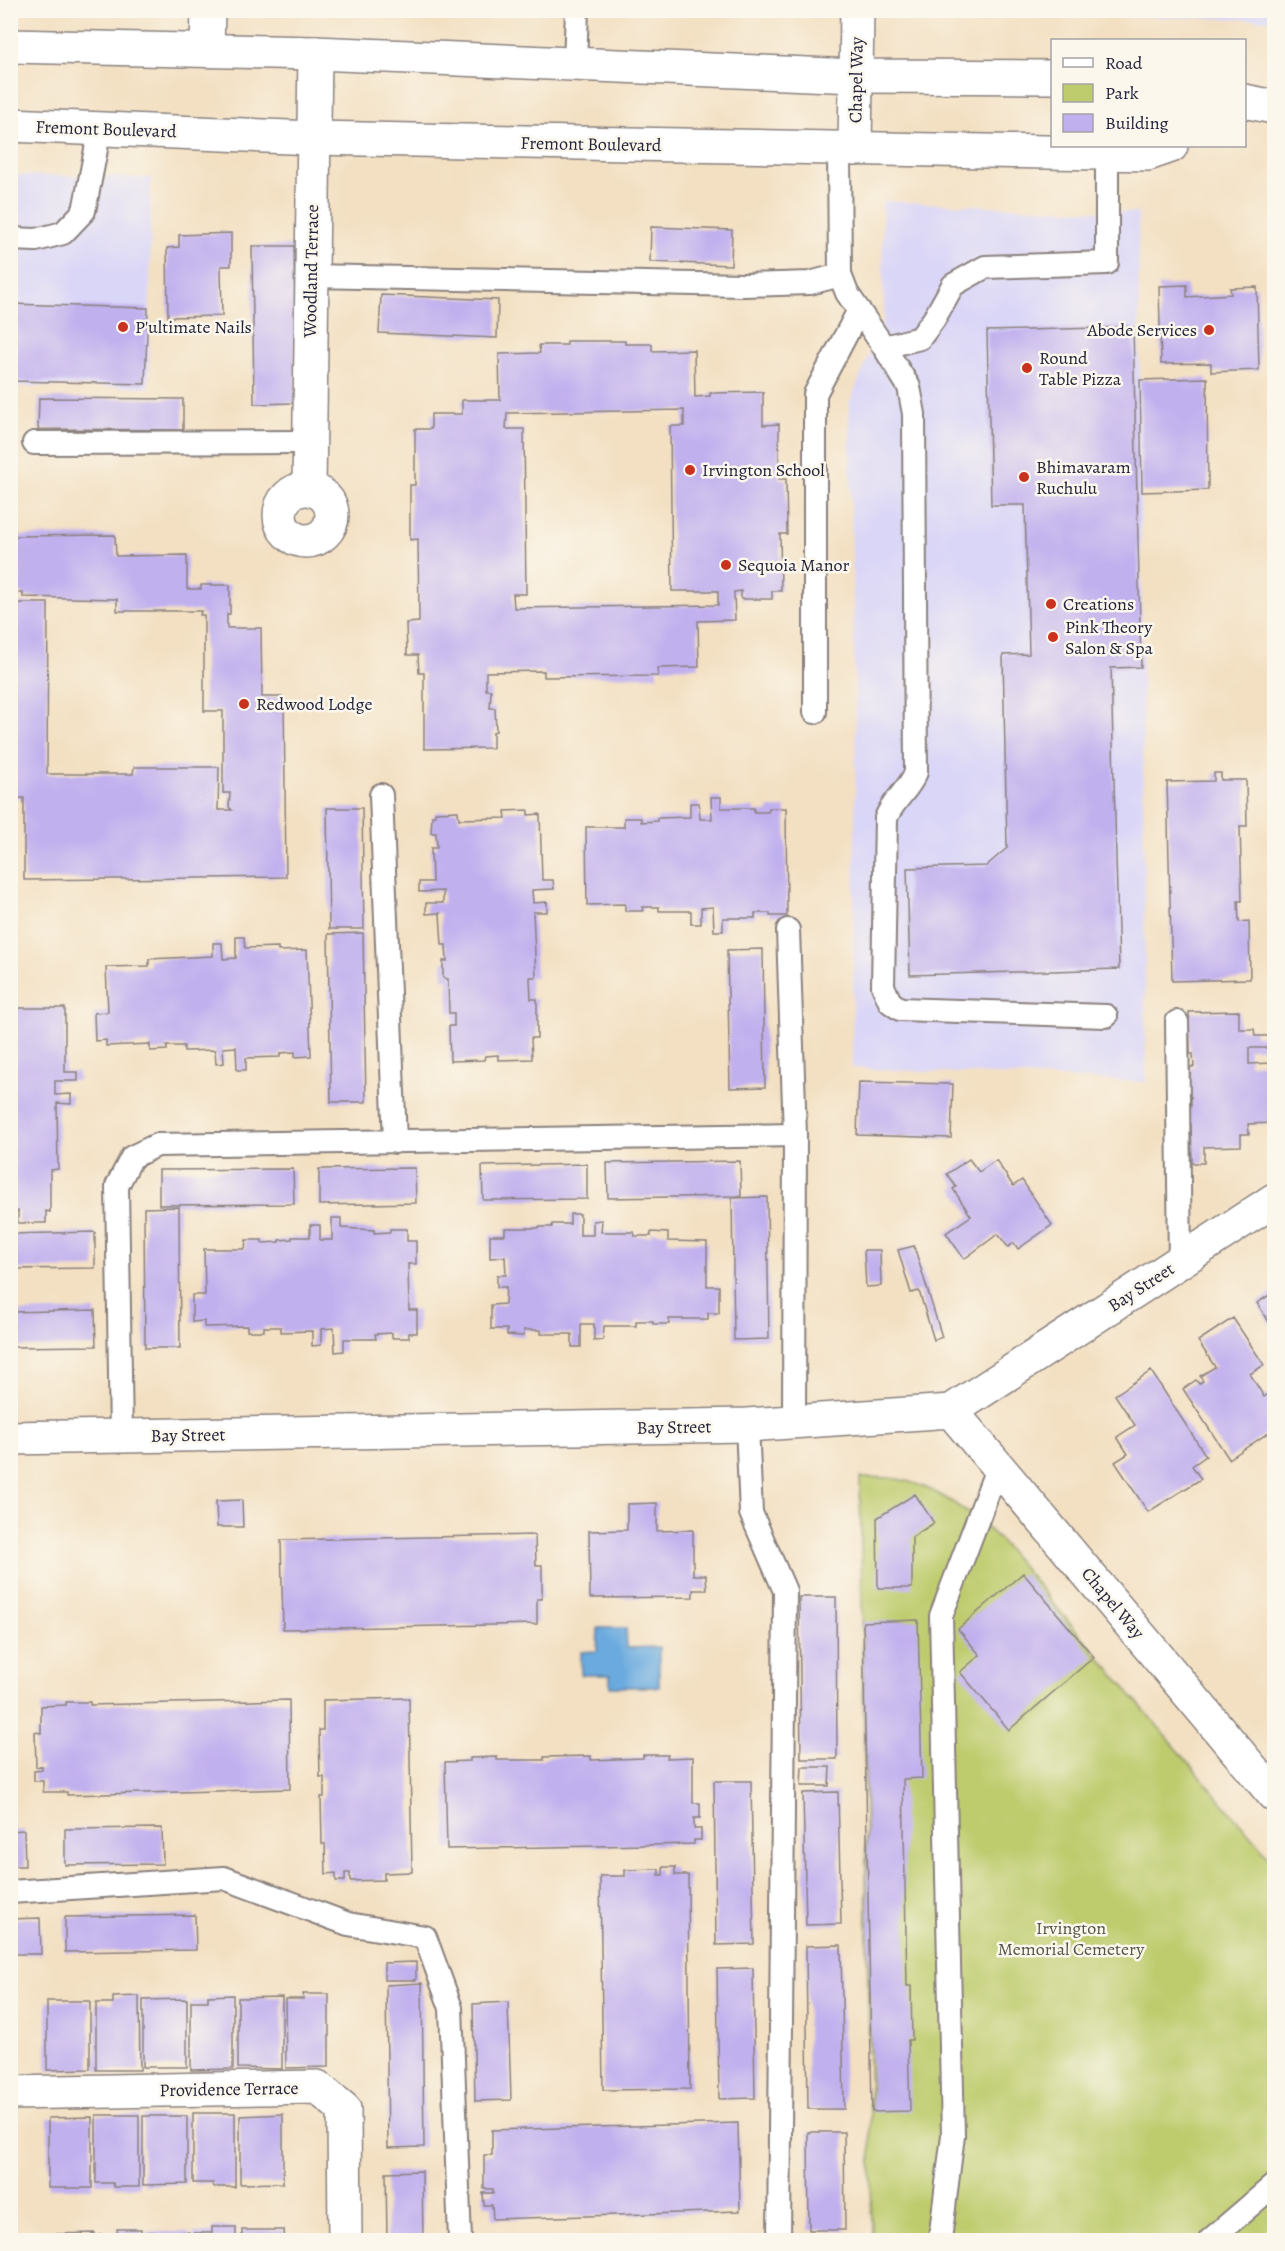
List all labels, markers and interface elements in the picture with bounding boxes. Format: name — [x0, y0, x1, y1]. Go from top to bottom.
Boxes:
street label: Chapel Way — [843, 36, 869, 123]
legend — [1051, 39, 1246, 147]
text: Road — [1105, 51, 1143, 75]
text: Park — [1105, 81, 1139, 105]
text: Building — [1105, 111, 1169, 135]
street label: Fremont Boulevard — [35, 115, 177, 143]
street label: Fremont Boulevard — [520, 131, 662, 157]
street label: Woodland Terrace — [298, 204, 324, 339]
place label: P'ultimate Nails — [135, 315, 252, 339]
place label: Abode Services — [1086, 318, 1197, 342]
marker: P'ultimate Nails — [116, 320, 130, 334]
marker: Abode Services — [1202, 323, 1216, 337]
place label: Round Table Pizza — [1039, 346, 1122, 391]
marker: Round Table Pizza — [1020, 361, 1034, 375]
place label: Bhimavaram Ruchulu — [1036, 455, 1131, 500]
place label: Irvington School — [702, 458, 825, 482]
marker: Irvington School — [683, 463, 697, 477]
marker: Bhimavaram Ruchulu — [1017, 470, 1031, 484]
place label: Sequoia Manor — [738, 553, 850, 577]
marker: Sequoia Manor — [719, 558, 733, 572]
place label: Creations — [1063, 592, 1134, 616]
marker: Creations — [1044, 597, 1058, 611]
place label: Pink Theory Salon & Spa — [1065, 615, 1154, 660]
marker: Pink Theory Salon & Spa — [1046, 630, 1060, 644]
place label: Redwood Lodge — [256, 692, 373, 716]
marker: Redwood Lodge — [237, 697, 251, 711]
street label: Bay Street — [1103, 1257, 1179, 1317]
street label: Bay Street — [636, 1414, 712, 1440]
street label: Bay Street — [150, 1422, 226, 1448]
street label: Chapel Way — [1076, 1562, 1151, 1644]
park label: Irvington Memorial Cemetery — [998, 1916, 1145, 1961]
street label: Providence Terrace — [159, 2076, 299, 2102]

